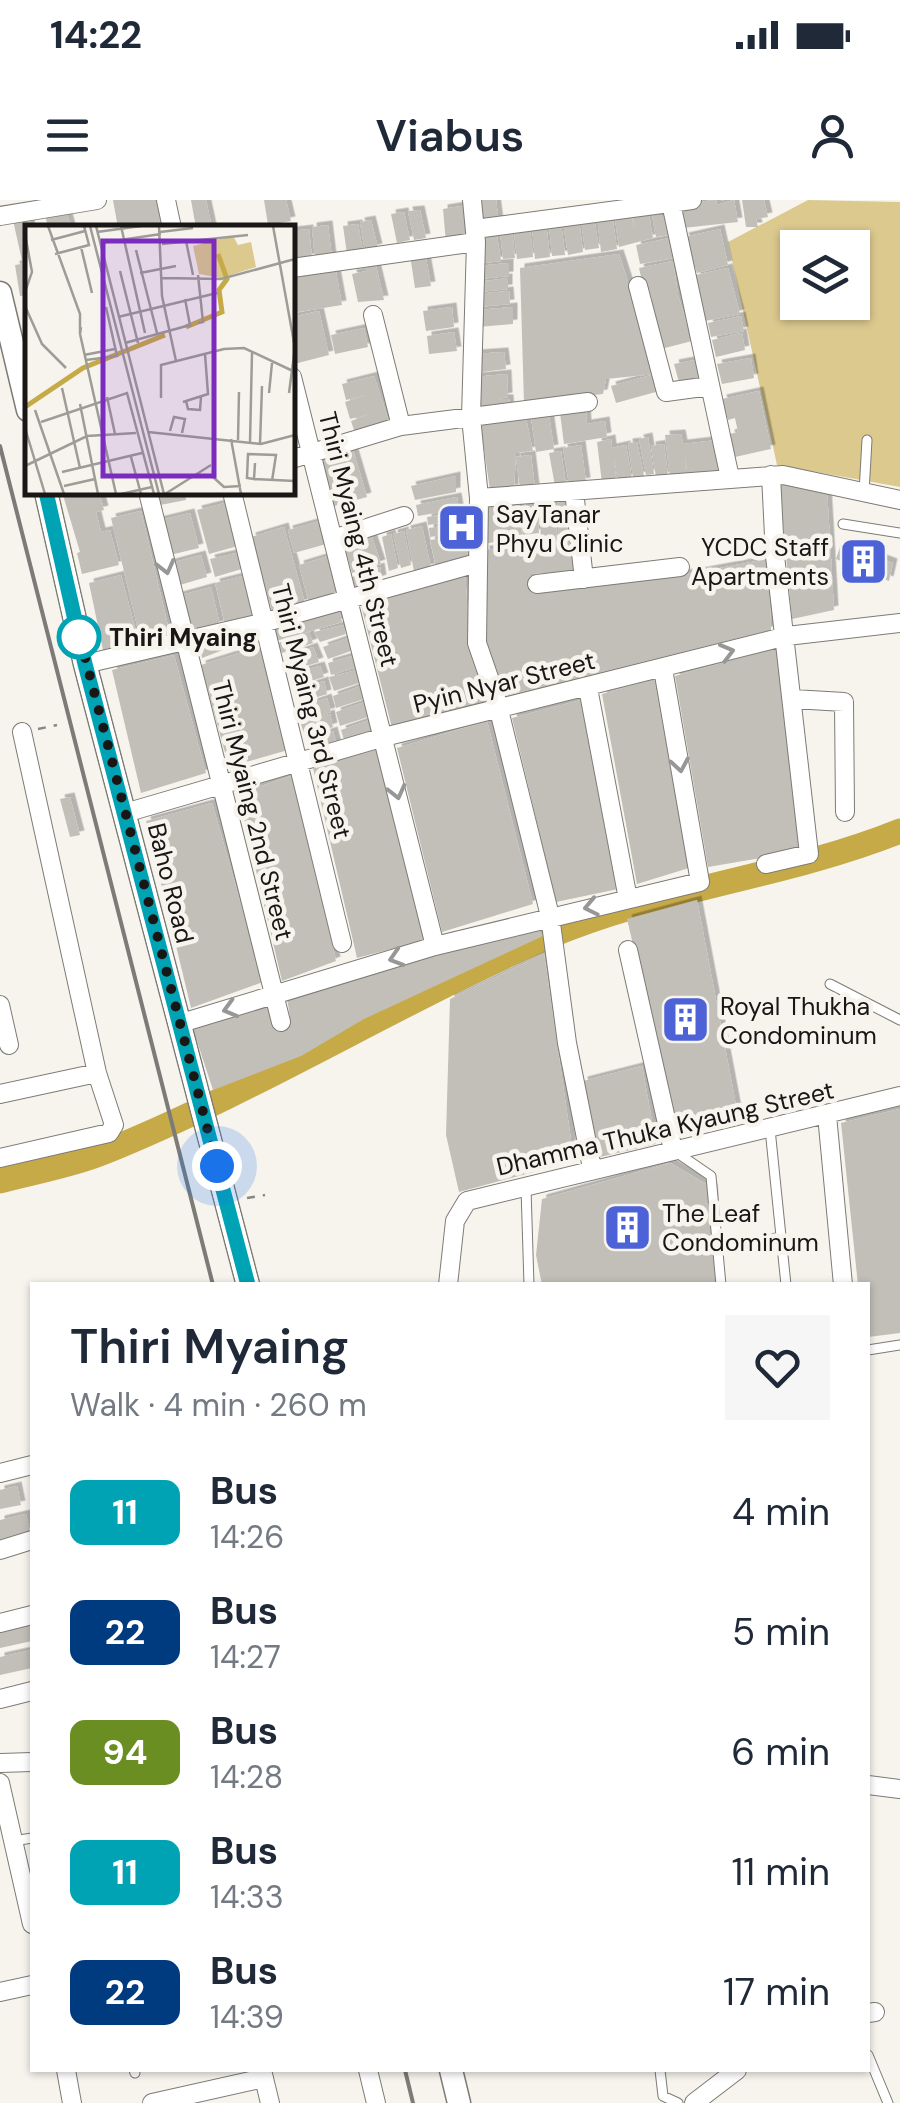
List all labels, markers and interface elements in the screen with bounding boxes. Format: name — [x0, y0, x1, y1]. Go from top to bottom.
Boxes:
text: 14:22 — [50, 10, 142, 60]
text: Viabus — [376, 106, 524, 165]
icon: menu — [40, 108, 95, 163]
icon: person — [805, 108, 860, 163]
inset map — [25, 225, 295, 495]
map controls — [780, 230, 870, 320]
button: layers — [780, 230, 870, 320]
street label: Thiri Myaing 4th Street — [311, 408, 406, 670]
place label: SayTanar Phyu Clinic — [496, 498, 624, 560]
hospital icon: SayTanar Phyu Clinic — [435, 502, 487, 554]
place label: YCDC Staff Apartments — [691, 531, 829, 593]
building icon: YCDC Staff Apartments — [838, 535, 890, 587]
one-way arrow — [154, 558, 175, 575]
street label: Thiri Myaing 3rd Street — [264, 580, 359, 842]
marker: Thiri Myaing — [58, 616, 100, 658]
place label: Thiri Myaing — [109, 621, 257, 654]
one-way arrow — [717, 643, 735, 664]
street label: Pyin Nyar Street — [410, 644, 598, 721]
street label: Thiri Myaing 2nd Street — [204, 677, 301, 944]
one-way arrow — [669, 756, 690, 773]
one-way arrow — [385, 783, 406, 800]
street label: Baho Road — [140, 820, 201, 947]
one-way arrow — [583, 896, 600, 917]
one-way arrow — [388, 946, 405, 967]
place label: Royal Thukha Condominum — [720, 990, 877, 1052]
building icon: Royal Thukha Condominum — [659, 994, 711, 1046]
one-way arrow — [222, 997, 239, 1018]
street label: Dhamma Thuka Kyaung Street — [493, 1074, 837, 1183]
your location — [192, 1141, 242, 1191]
place label: The Leaf Condominum — [662, 1197, 819, 1259]
building icon: The Leaf Condominum — [601, 1201, 653, 1253]
text: Thiri Myaing — [70, 1315, 349, 1378]
button: heart — [725, 1315, 830, 1420]
text: Walk · 4 min · 260 m — [70, 1384, 367, 1426]
text: Bus — [210, 1466, 278, 1516]
text: 4 min — [732, 1487, 830, 1537]
text: 11 — [112, 1489, 138, 1535]
text: 14:26 — [210, 1516, 284, 1558]
text: Bus — [210, 1586, 278, 1636]
text: 5 min — [732, 1607, 830, 1657]
text: 22 — [105, 1609, 145, 1655]
text: 14:27 — [210, 1636, 281, 1678]
text: Bus — [210, 1706, 278, 1756]
text: 6 min — [731, 1727, 830, 1777]
text: 94 — [103, 1729, 147, 1775]
text: 14:28 — [210, 1756, 283, 1798]
text: Bus — [210, 1826, 278, 1876]
text: 11 min — [731, 1847, 830, 1897]
text: 11 — [112, 1849, 138, 1895]
text: 14:33 — [210, 1876, 284, 1918]
text: Bus — [210, 1946, 278, 1996]
text: 17 min — [723, 1967, 830, 2017]
text: 22 — [105, 1969, 145, 2015]
text: 14:39 — [210, 1996, 284, 2038]

